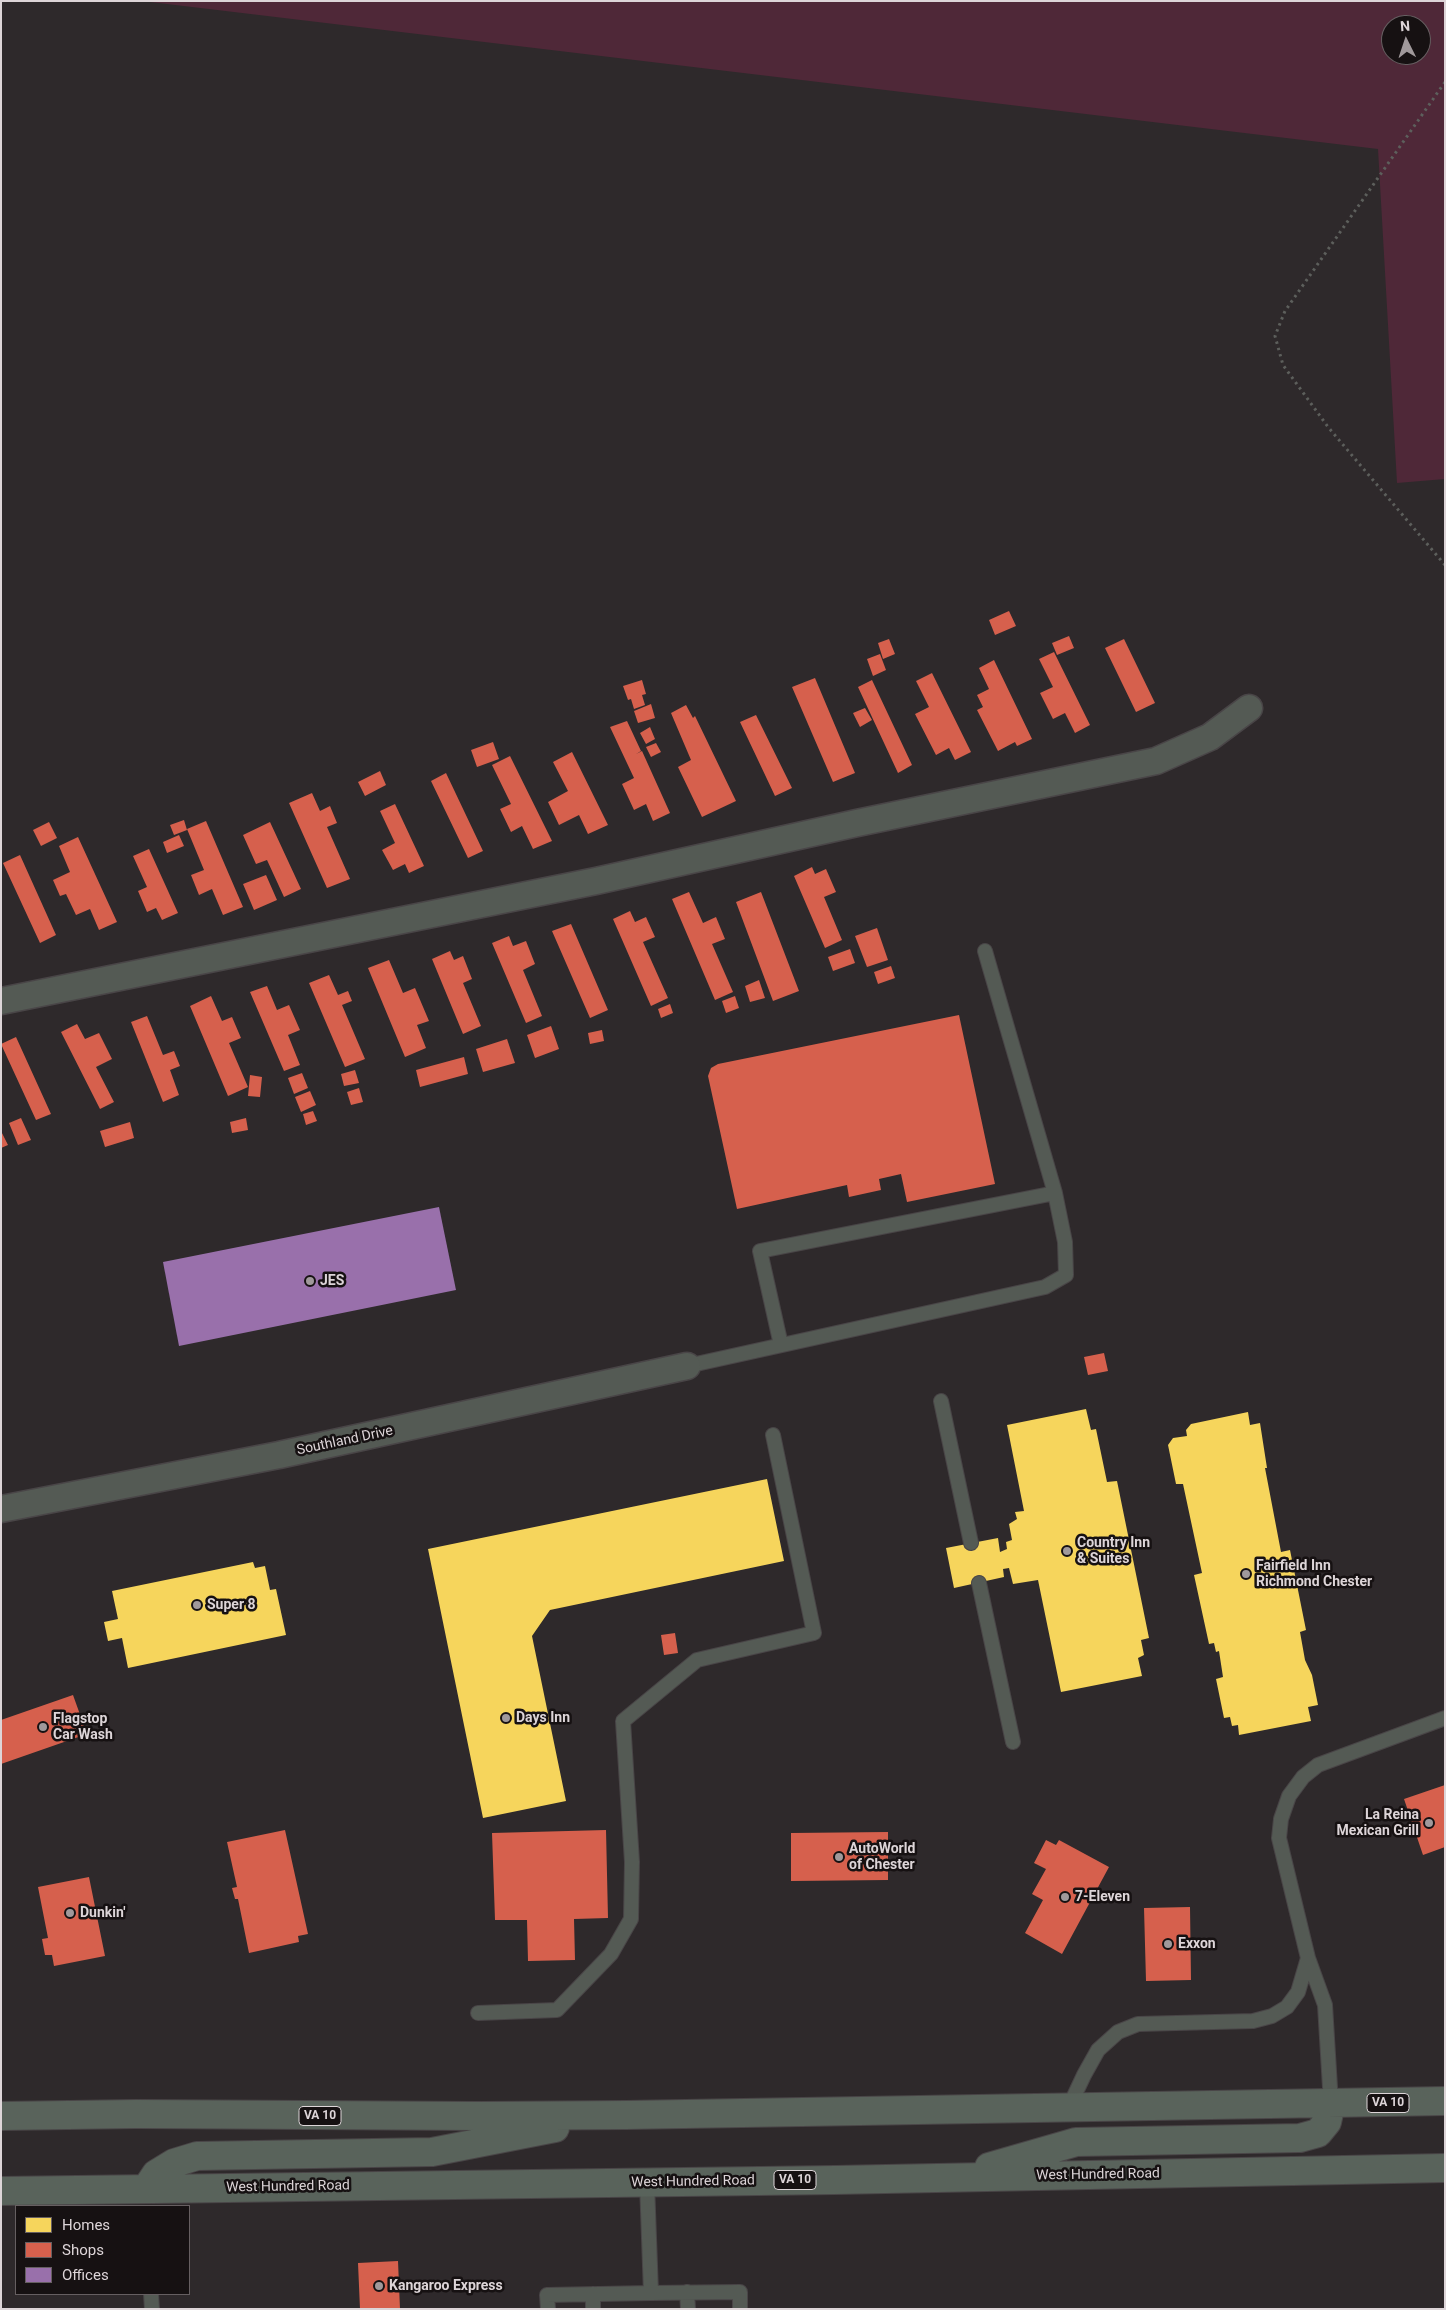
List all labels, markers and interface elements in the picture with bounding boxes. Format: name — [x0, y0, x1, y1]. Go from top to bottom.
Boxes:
north arrow — [1381, 15, 1431, 65]
text: N — [1400, 18, 1411, 34]
place label: JES — [320, 1273, 344, 1289]
marker: JES — [304, 1275, 316, 1287]
street label: Southland Drive — [295, 1423, 395, 1459]
place label: Country Inn & Suites — [1077, 1535, 1150, 1568]
marker: Country Inn & Suites — [1061, 1545, 1073, 1557]
place label: Fairfield Inn Richmond Chester — [1256, 1558, 1372, 1590]
marker: Fairfield Inn Richmond Chester — [1240, 1568, 1252, 1580]
place label: Super 8 — [207, 1597, 256, 1613]
marker: Super 8 — [191, 1599, 203, 1611]
place label: Days Inn — [516, 1710, 570, 1726]
place label: Flagstop Car Wash — [53, 1711, 113, 1744]
marker: Days Inn — [500, 1712, 512, 1724]
marker: Flagstop Car Wash — [37, 1721, 49, 1733]
place label: La Reina Mexican Grill — [1336, 1807, 1419, 1840]
marker: La Reina Mexican Grill — [1423, 1817, 1435, 1829]
place label: AutoWorld of Chester — [849, 1841, 915, 1874]
marker: AutoWorld of Chester — [833, 1851, 845, 1863]
place label: 7-Eleven — [1075, 1889, 1130, 1905]
marker: 7-Eleven — [1059, 1891, 1071, 1903]
place label: Dunkin' — [80, 1905, 125, 1921]
marker: Dunkin' — [64, 1907, 76, 1919]
place label: Exxon — [1178, 1936, 1216, 1952]
marker: Exxon — [1162, 1938, 1174, 1950]
road number: VA 10 — [1367, 2094, 1409, 2112]
road number: VA 10 — [299, 2106, 341, 2126]
street label: West Hundred Road — [1036, 2166, 1160, 2184]
road number: VA 10 — [774, 2170, 816, 2190]
street label: West Hundred Road — [631, 2173, 755, 2191]
street label: West Hundred Road — [226, 2178, 350, 2196]
legend — [15, 2205, 190, 2295]
text: Homes — [62, 2216, 110, 2234]
text: Shops — [62, 2241, 104, 2259]
text: Offices — [62, 2266, 109, 2284]
place label: Kangaroo Express — [389, 2278, 503, 2294]
marker: Kangaroo Express — [373, 2280, 385, 2292]

